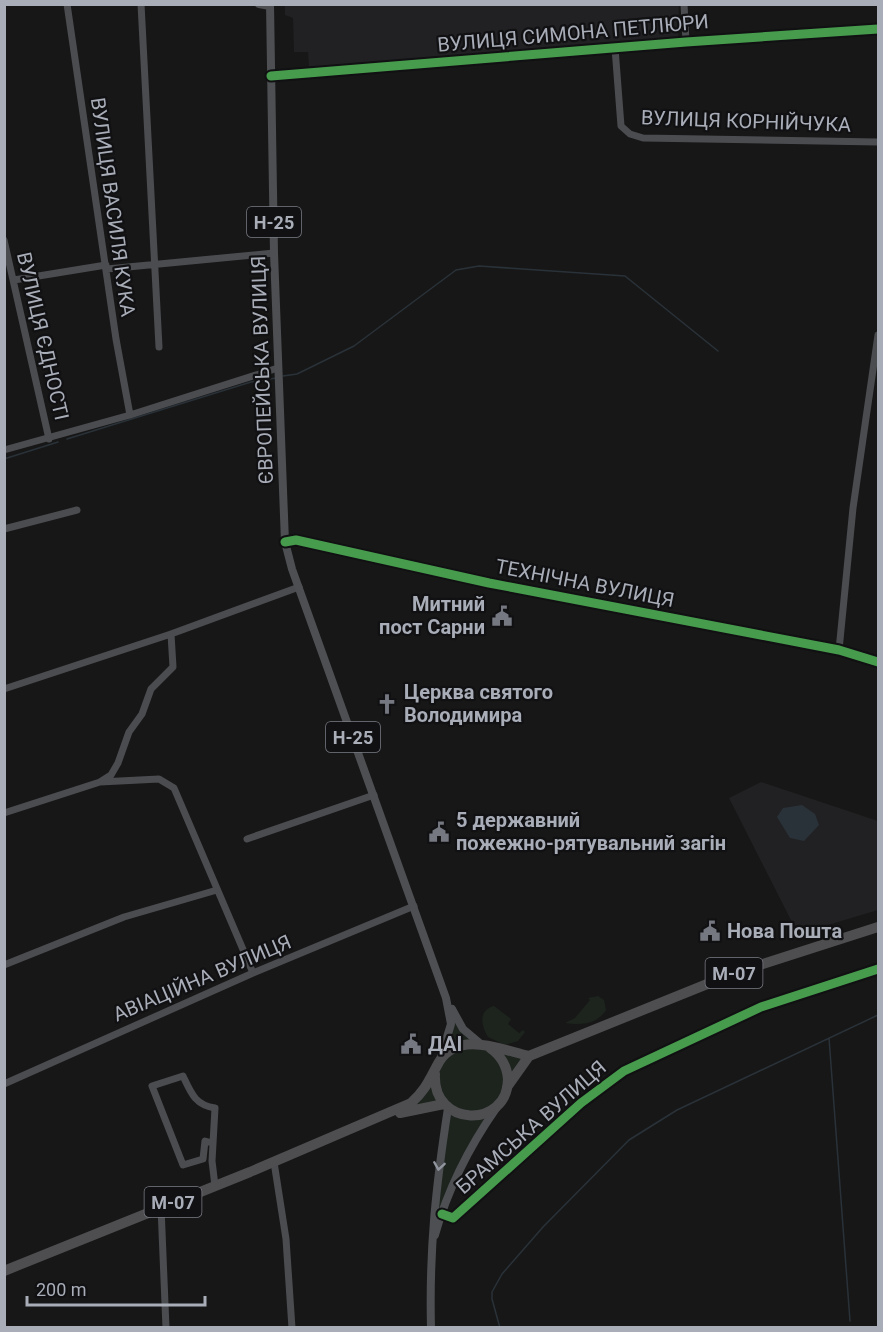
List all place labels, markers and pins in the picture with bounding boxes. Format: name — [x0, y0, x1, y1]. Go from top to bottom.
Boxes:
place label: Митний пост Сарни — [379, 592, 485, 639]
public building icon: Митний пост Сарни — [490, 604, 514, 628]
place label: Церква святого Володимира — [404, 680, 553, 727]
church icon: Церква святого Володимира — [375, 692, 399, 716]
place label: 5 державний пожежно-рятувальний загін — [456, 808, 726, 855]
public building icon: 5 державний пожежно-рятувальний загін — [427, 820, 451, 844]
public building icon: Нова Пошта — [698, 919, 722, 943]
place label: Нова Пошта — [727, 919, 842, 943]
public building icon: ДАІ — [399, 1032, 423, 1056]
place label: ДАІ — [428, 1032, 462, 1056]

